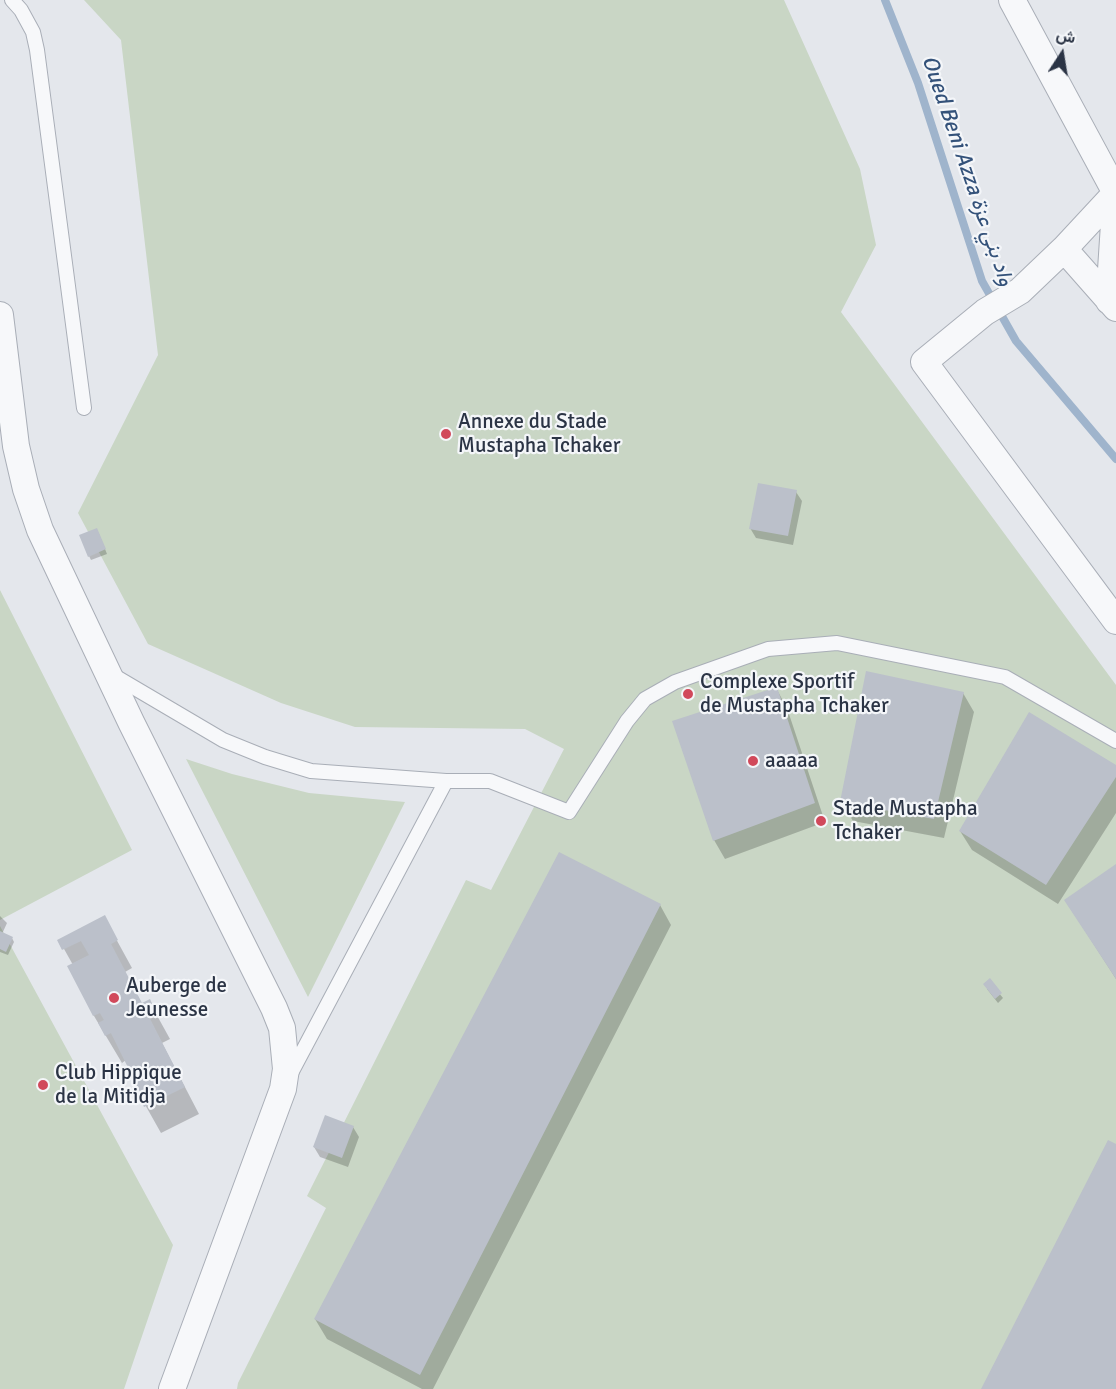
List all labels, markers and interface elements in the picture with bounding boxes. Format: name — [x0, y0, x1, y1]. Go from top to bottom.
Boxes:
north arrow — [1032, 24, 1092, 84]
text: ش — [1054, 25, 1077, 48]
water label: Oued Beni Azza واد بني عزة — [915, 52, 1019, 290]
place label: Annexe du Stade Mustapha Tchaker — [458, 409, 620, 459]
marker: Annexe du Stade Mustapha Tchaker — [439, 427, 453, 441]
place label: Complexe Sportif de Mustapha Tchaker — [700, 669, 889, 719]
marker: Complexe Sportif de Mustapha Tchaker — [681, 687, 695, 701]
place label: aaaaa — [765, 748, 818, 774]
marker: aaaaa — [746, 754, 760, 768]
place label: Stade Mustapha Tchaker — [833, 796, 978, 846]
marker: Stade Mustapha Tchaker — [814, 814, 828, 828]
place label: Auberge de Jeunesse — [126, 973, 227, 1023]
marker: Auberge de Jeunesse — [107, 991, 121, 1005]
place label: Club Hippique de la Mitidja — [55, 1060, 182, 1110]
marker: Club Hippique de la Mitidja — [36, 1078, 50, 1092]

